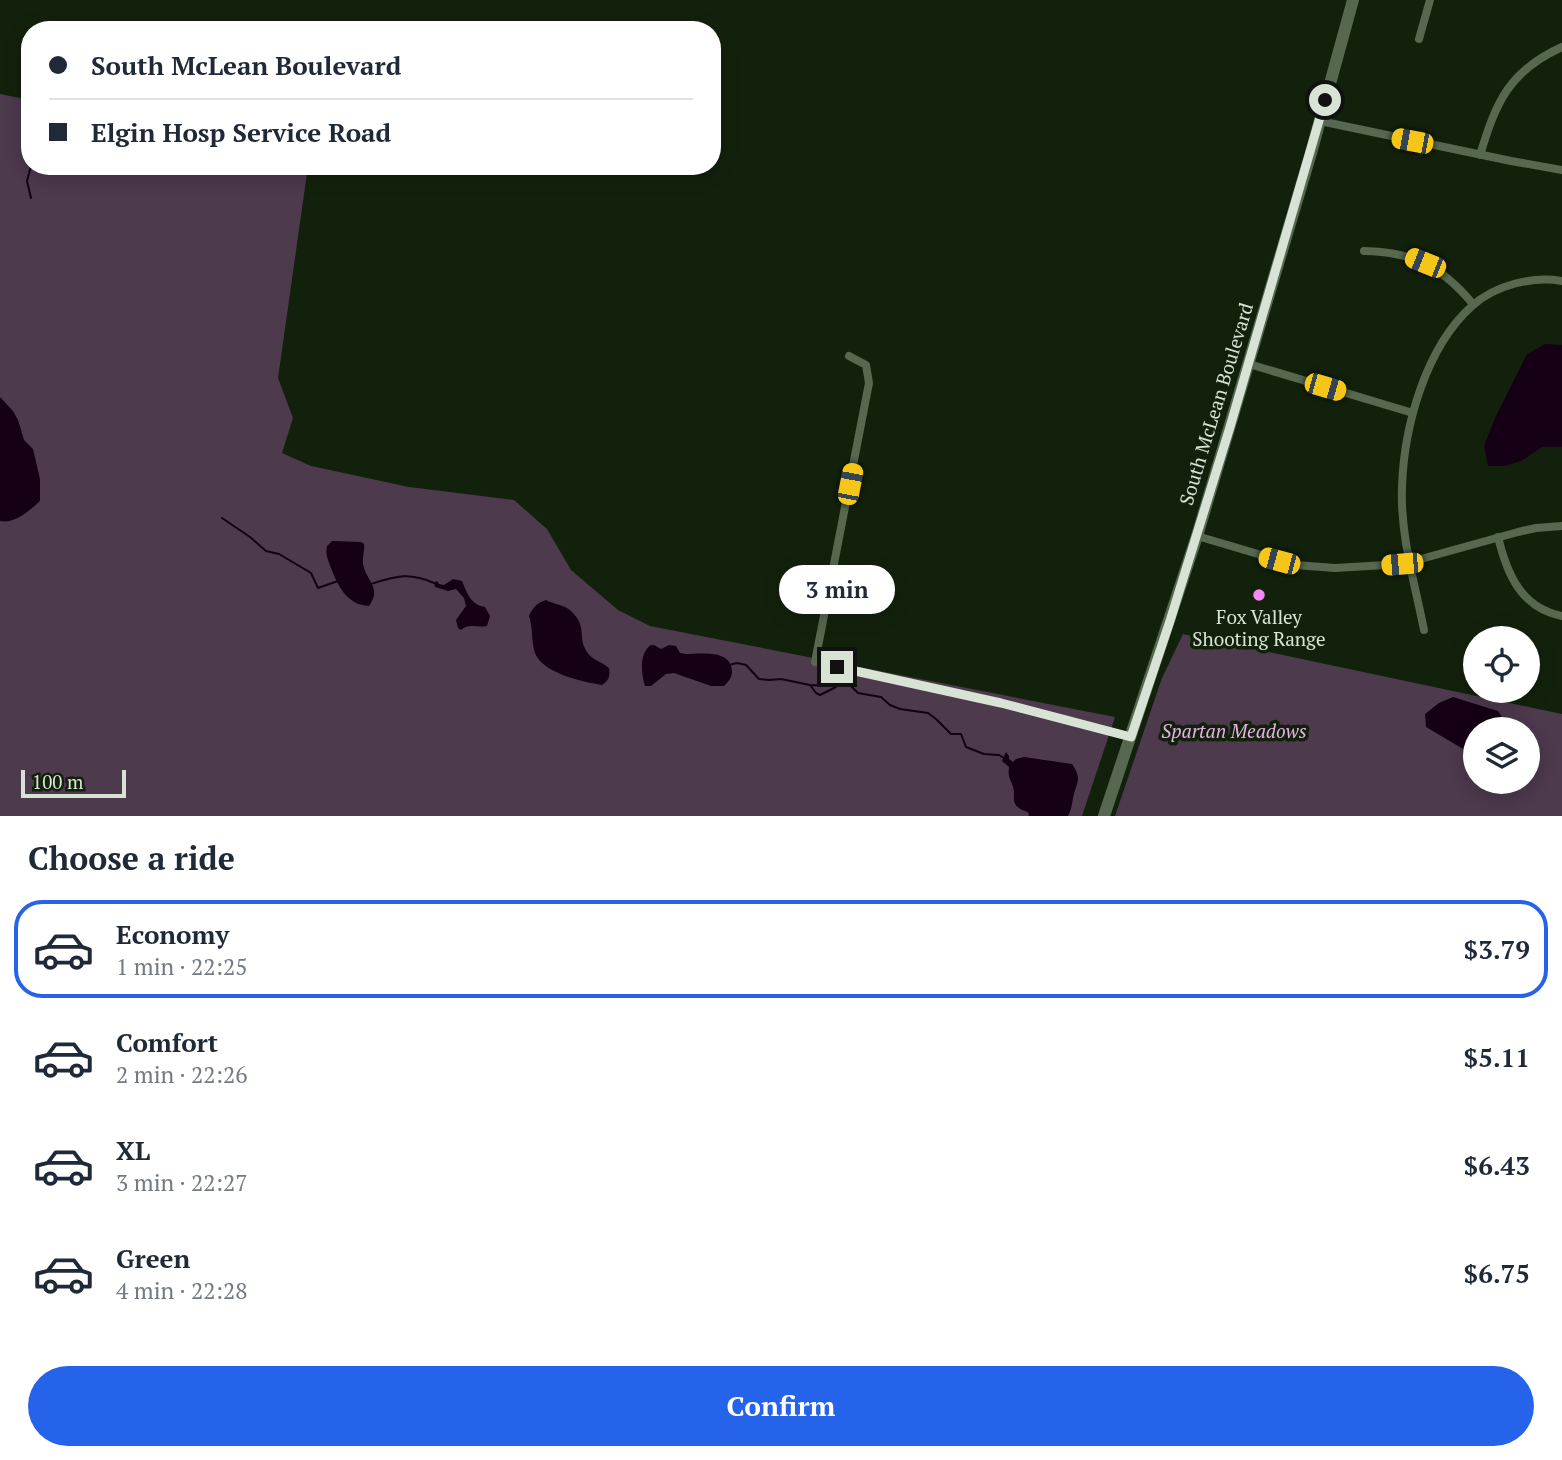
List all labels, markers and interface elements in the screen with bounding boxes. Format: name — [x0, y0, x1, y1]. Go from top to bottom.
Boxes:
text: South McLean Boulevard — [91, 48, 401, 82]
route start — [1309, 84, 1341, 116]
text: Elgin Hosp Service Road — [91, 115, 391, 149]
car — [1390, 127, 1435, 155]
car — [1402, 245, 1449, 281]
street label: South McLean Boulevard — [1173, 299, 1258, 508]
car — [1302, 371, 1349, 403]
car — [836, 461, 865, 507]
car — [1256, 545, 1303, 577]
car — [1381, 552, 1424, 576]
callout: 3 min — [779, 566, 895, 614]
text: 3 min — [806, 574, 868, 605]
marker: Fox Valley Shooting Range — [1251, 587, 1267, 603]
place label: Fox Valley Shooting Range — [1192, 604, 1326, 651]
map controls — [1463, 626, 1540, 794]
button: locate — [1463, 626, 1540, 703]
route end — [821, 651, 853, 683]
button: layers — [1463, 717, 1540, 794]
park label: Spartan Meadows — [1161, 718, 1307, 743]
scale bar — [21, 767, 126, 799]
text: 100 m — [32, 769, 83, 794]
text: Choose a ride — [28, 837, 235, 879]
text: Economy — [116, 917, 229, 951]
icon: car — [32, 918, 95, 981]
text: $3.79 — [1464, 932, 1530, 966]
text: 1 min · 22:25 — [116, 951, 248, 982]
text: Comfort — [116, 1025, 218, 1059]
icon: car — [32, 1026, 95, 1089]
text: $5.11 — [1464, 1040, 1530, 1074]
text: 2 min · 22:26 — [116, 1059, 248, 1090]
text: XL — [116, 1133, 150, 1167]
icon: car — [32, 1134, 95, 1197]
text: $6.43 — [1464, 1148, 1530, 1182]
text: 3 min · 22:27 — [116, 1167, 248, 1198]
text: Green — [116, 1241, 190, 1275]
icon: car — [32, 1242, 95, 1305]
text: $6.75 — [1464, 1256, 1530, 1290]
text: 4 min · 22:28 — [116, 1275, 248, 1306]
button: Confirm — [28, 1366, 1534, 1446]

